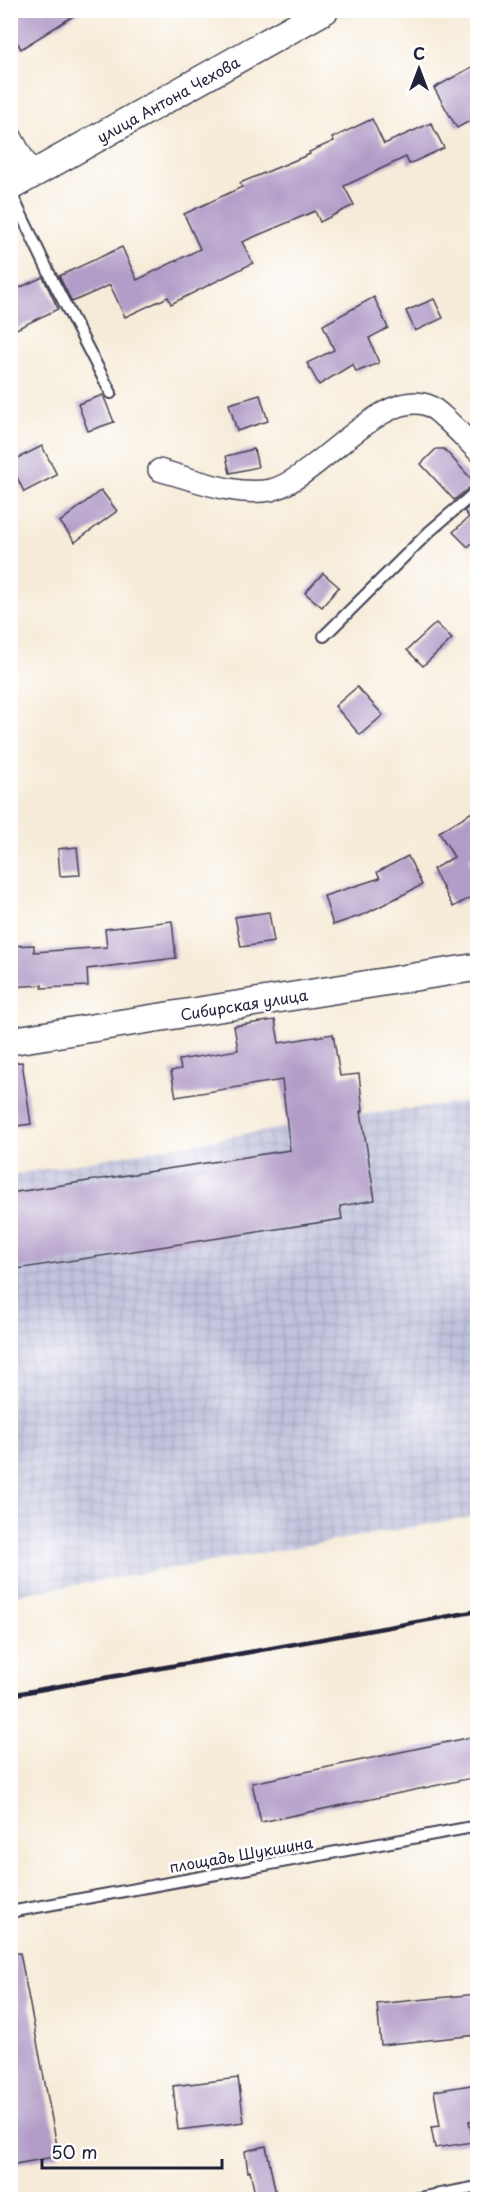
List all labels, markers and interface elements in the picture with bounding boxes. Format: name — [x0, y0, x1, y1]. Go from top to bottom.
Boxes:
north arrow — [389, 39, 449, 99]
text: С — [413, 41, 425, 65]
street label: улица Антона Чехова — [92, 50, 244, 148]
street label: Сибирская улица — [179, 983, 310, 1025]
street label: площадь Шукшина — [167, 1830, 315, 1878]
scale bar — [42, 2132, 222, 2170]
text: 50 m — [51, 2138, 98, 2165]

